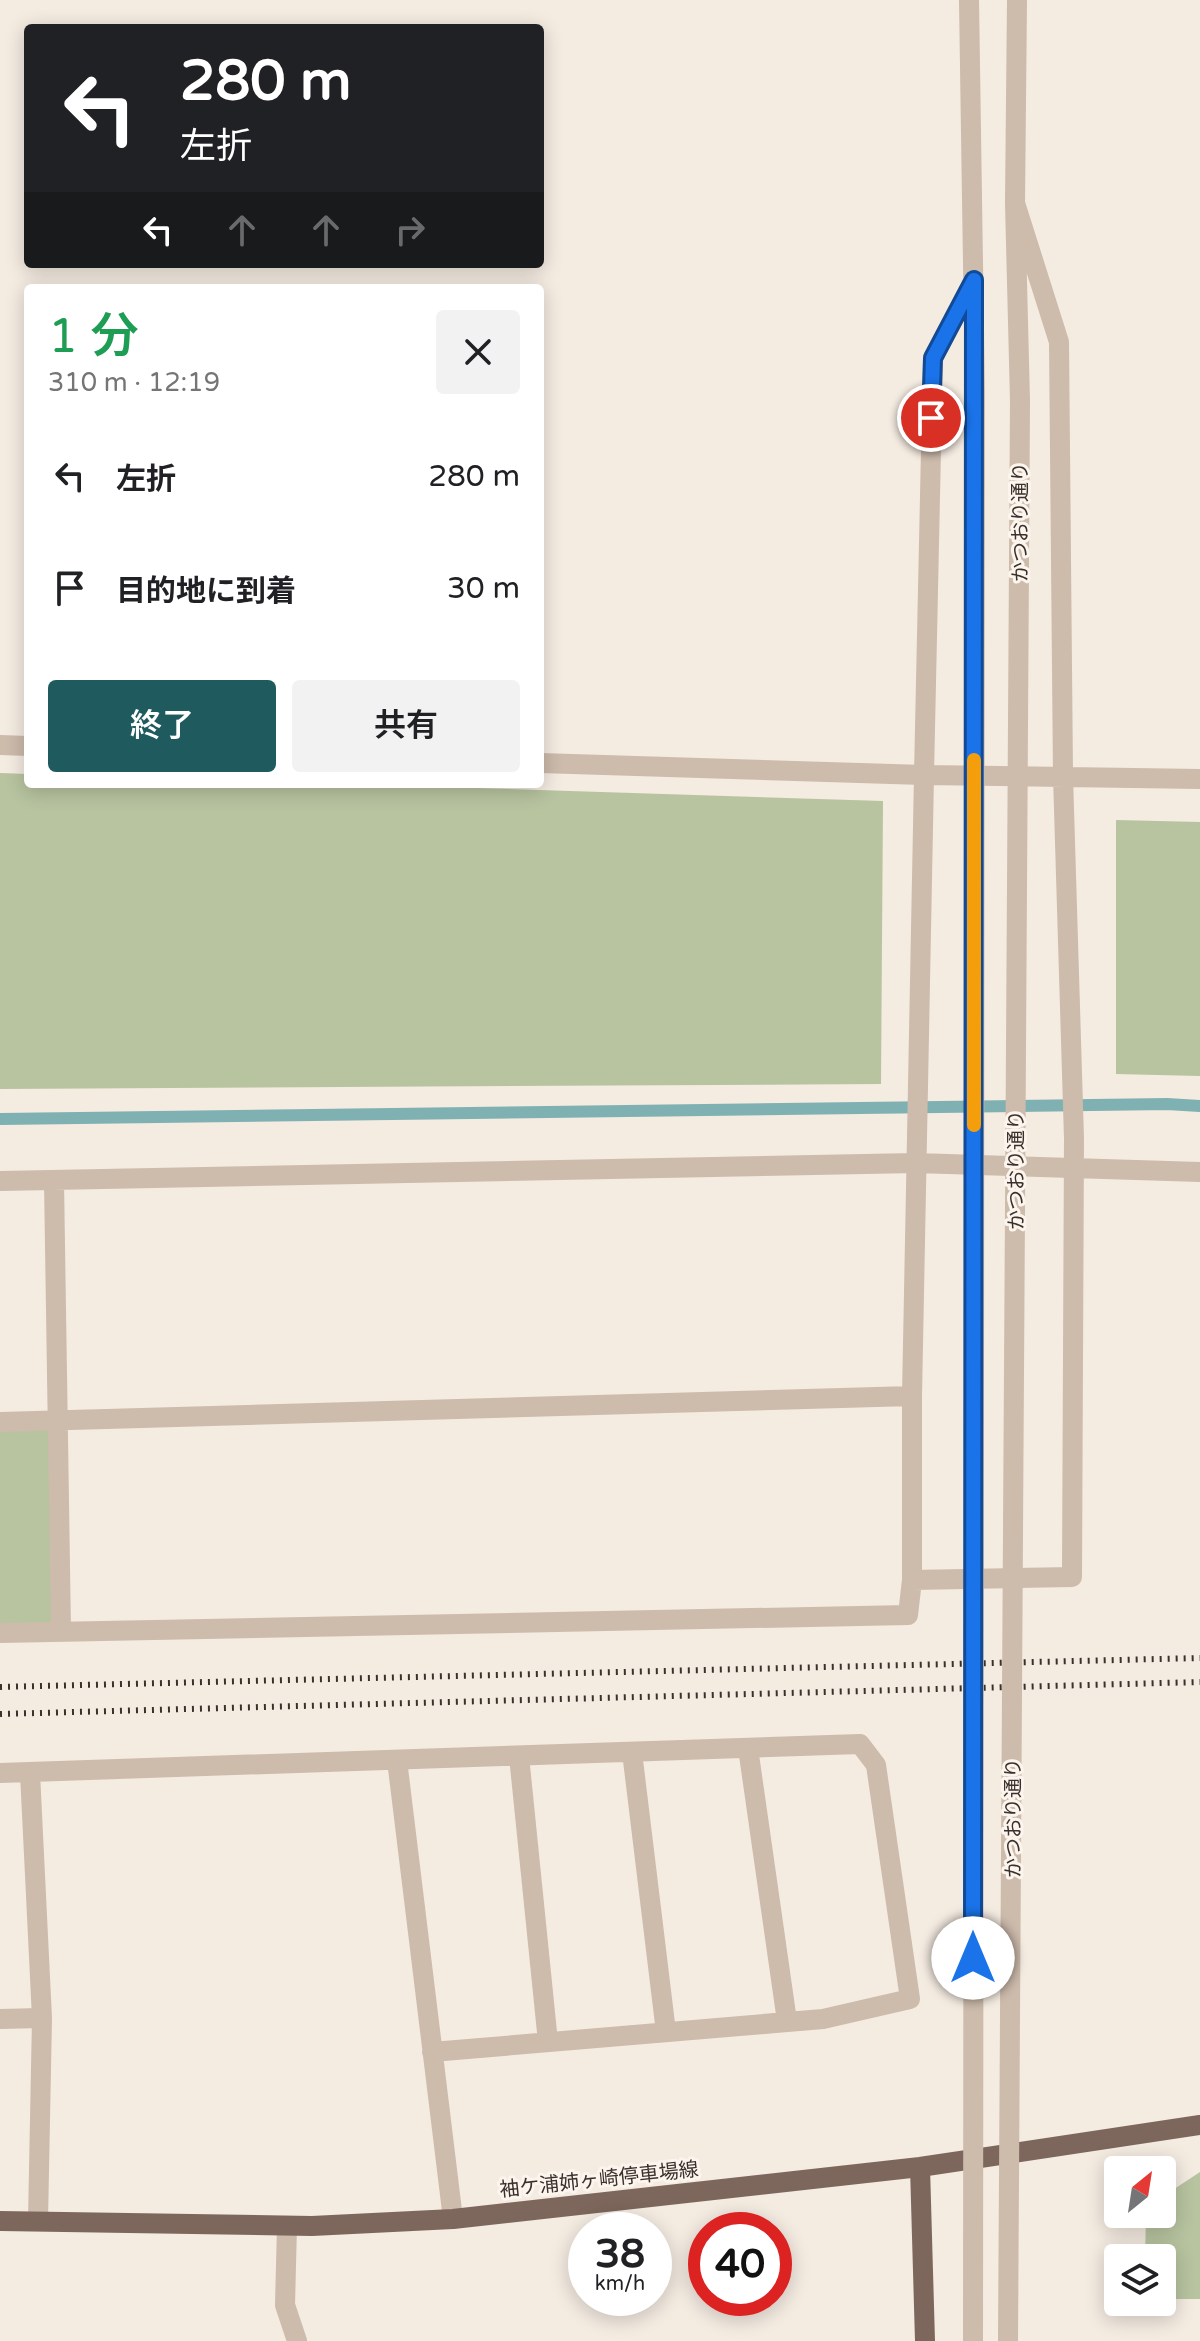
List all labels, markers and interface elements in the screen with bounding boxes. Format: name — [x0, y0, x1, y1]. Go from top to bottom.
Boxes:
text: 280 m — [180, 48, 351, 115]
icon: left — [48, 56, 152, 160]
text: 左折 — [180, 125, 252, 168]
icon: left — [136, 208, 180, 252]
icon: ahead — [220, 208, 264, 252]
icon: ahead — [304, 208, 348, 252]
icon: right — [388, 208, 432, 252]
text: 1 分 — [48, 308, 139, 366]
button: close — [436, 310, 520, 394]
text: 310 m · 12:19 — [48, 367, 220, 398]
pin — [897, 384, 965, 452]
icon: arrive — [909, 396, 953, 440]
icon: left — [48, 454, 92, 498]
text: 280 m — [428, 458, 520, 495]
text: 左折 — [116, 461, 176, 498]
street label: かつおり通り — [1009, 462, 1033, 582]
icon: arrive — [48, 566, 92, 610]
text: 30 m — [447, 570, 520, 607]
text: 目的地に到着 — [116, 573, 296, 610]
button: 終了 — [48, 680, 276, 772]
button: 共有 — [292, 680, 520, 772]
street label: かつおり通り — [1005, 1110, 1029, 1230]
street label: かつおり通り — [1002, 1758, 1026, 1878]
position arrow — [931, 1916, 1015, 2000]
north arrow — [1104, 2156, 1176, 2228]
map controls — [1104, 2156, 1176, 2316]
street label: 袖ケ浦姉ヶ崎停車場線 — [498, 2158, 700, 2202]
speed limit sign: 40 — [688, 2212, 792, 2316]
text: 38 — [595, 2230, 645, 2278]
button: layers — [1104, 2244, 1176, 2316]
text: km/h — [595, 2272, 645, 2296]

